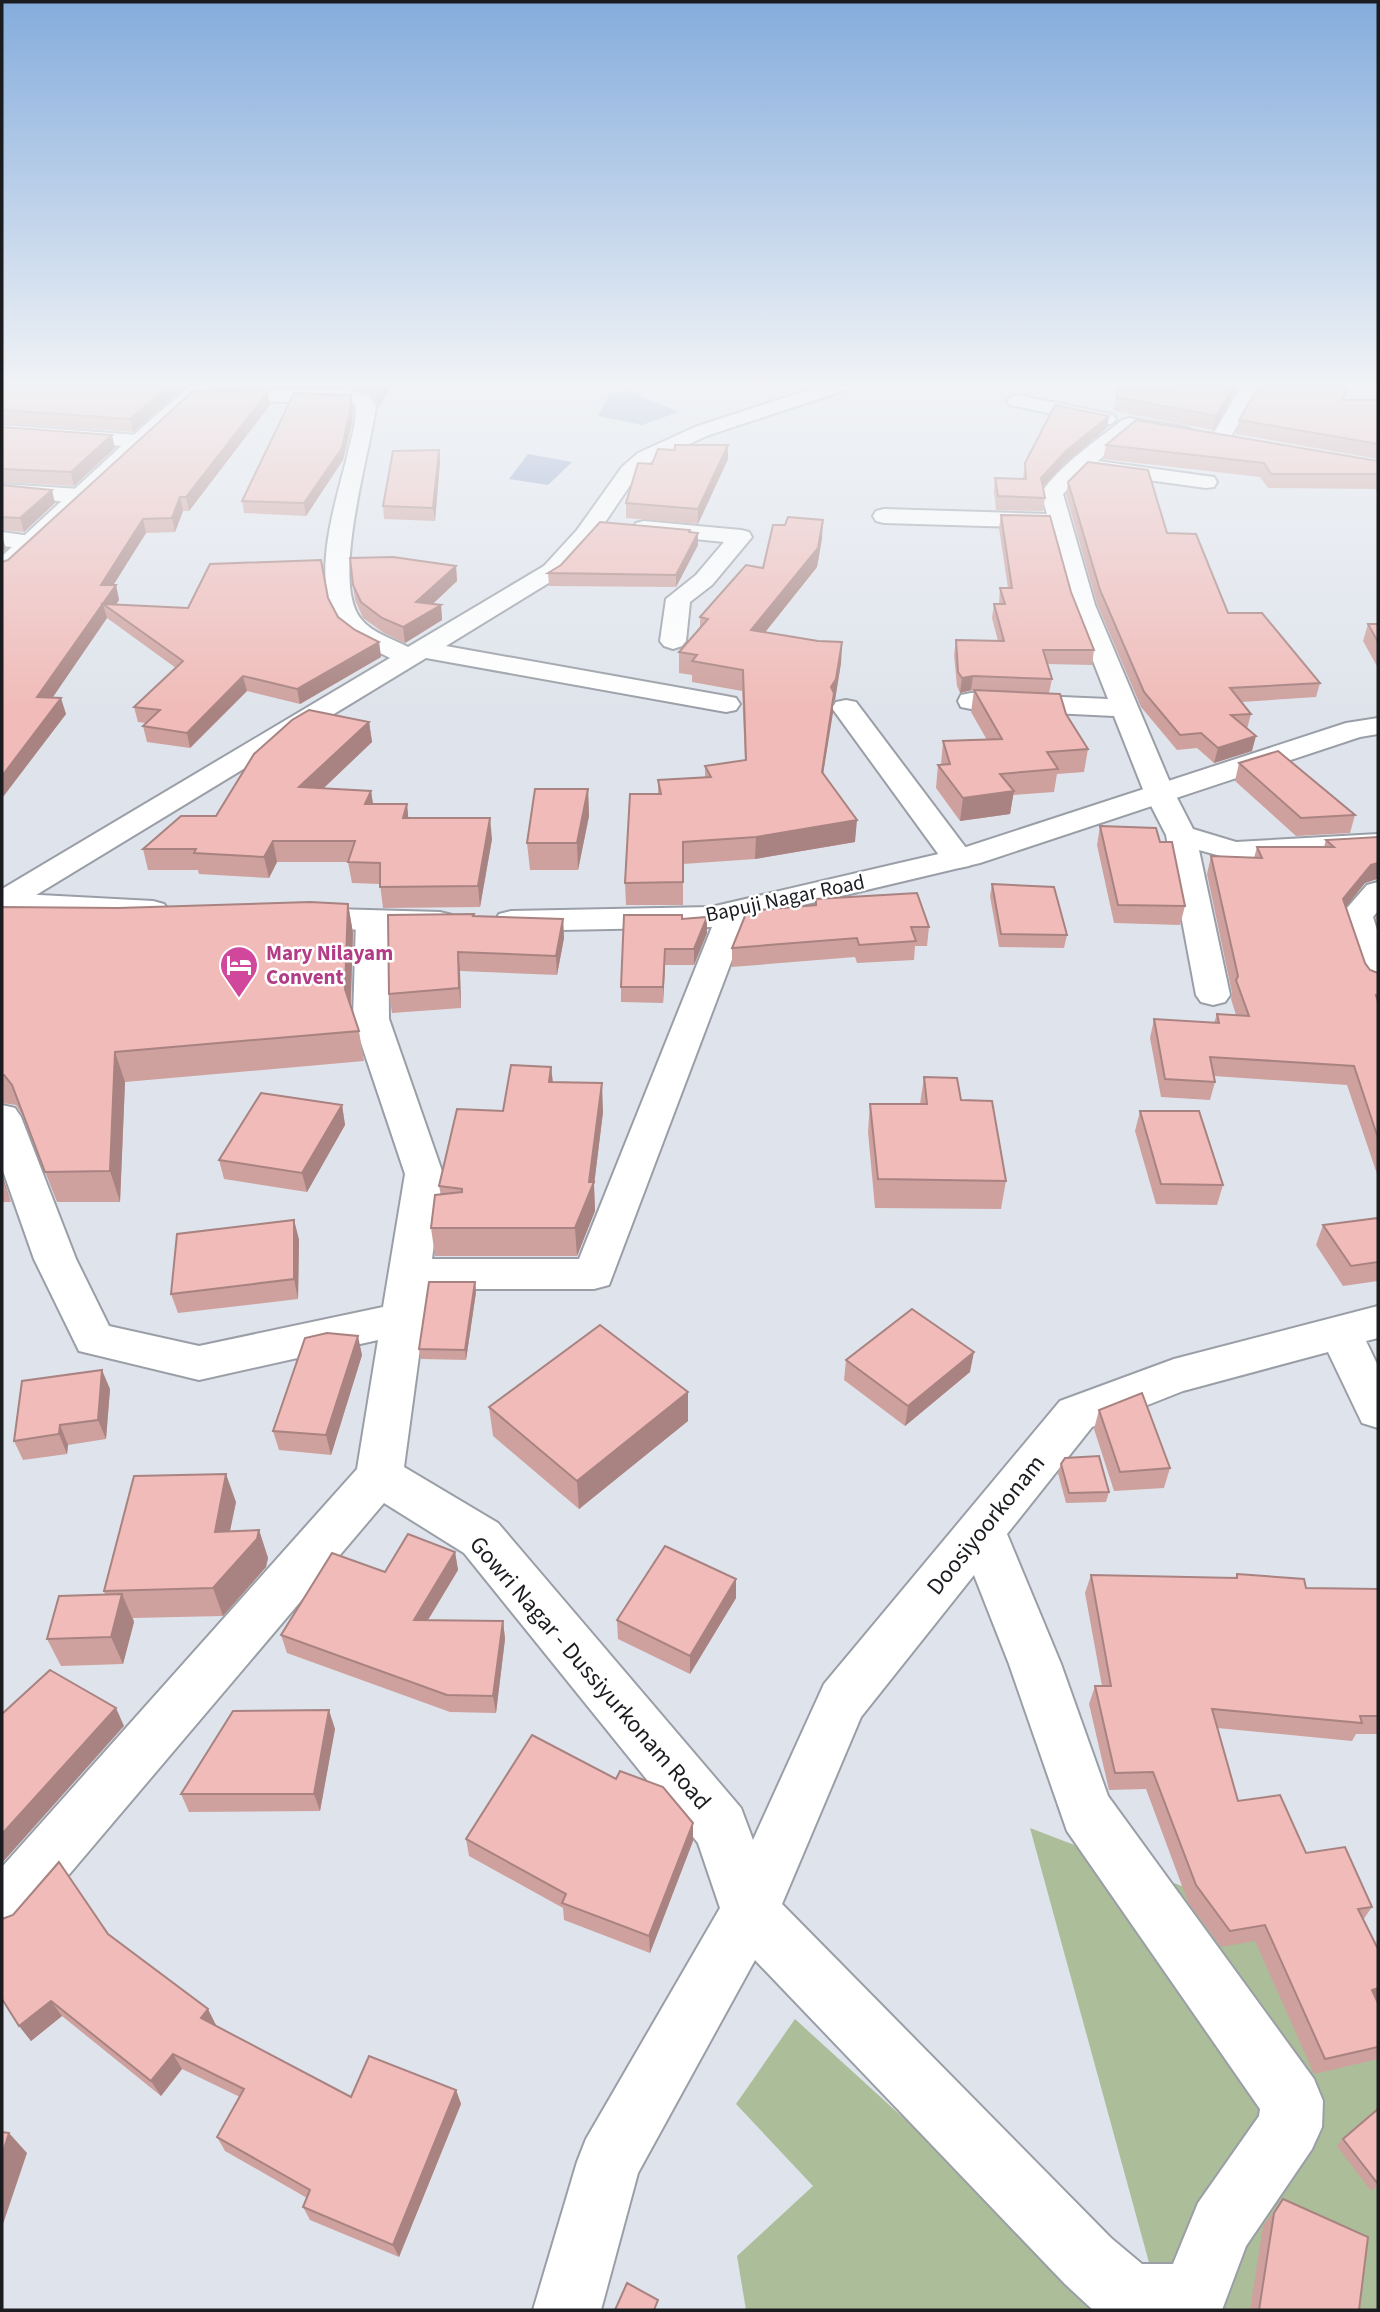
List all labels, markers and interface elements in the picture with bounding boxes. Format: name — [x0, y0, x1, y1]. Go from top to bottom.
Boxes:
street label: Bapuji Nagar Road — [703, 866, 867, 930]
place label: Mary Nilayam Convent — [266, 938, 393, 992]
hotel icon: Mary Nilayam Convent — [218, 944, 260, 999]
street label: Doosiyoorkonam — [918, 1447, 1054, 1603]
street label: Gowri Nagar - Dussiyurkonam Road — [461, 1528, 719, 1818]

